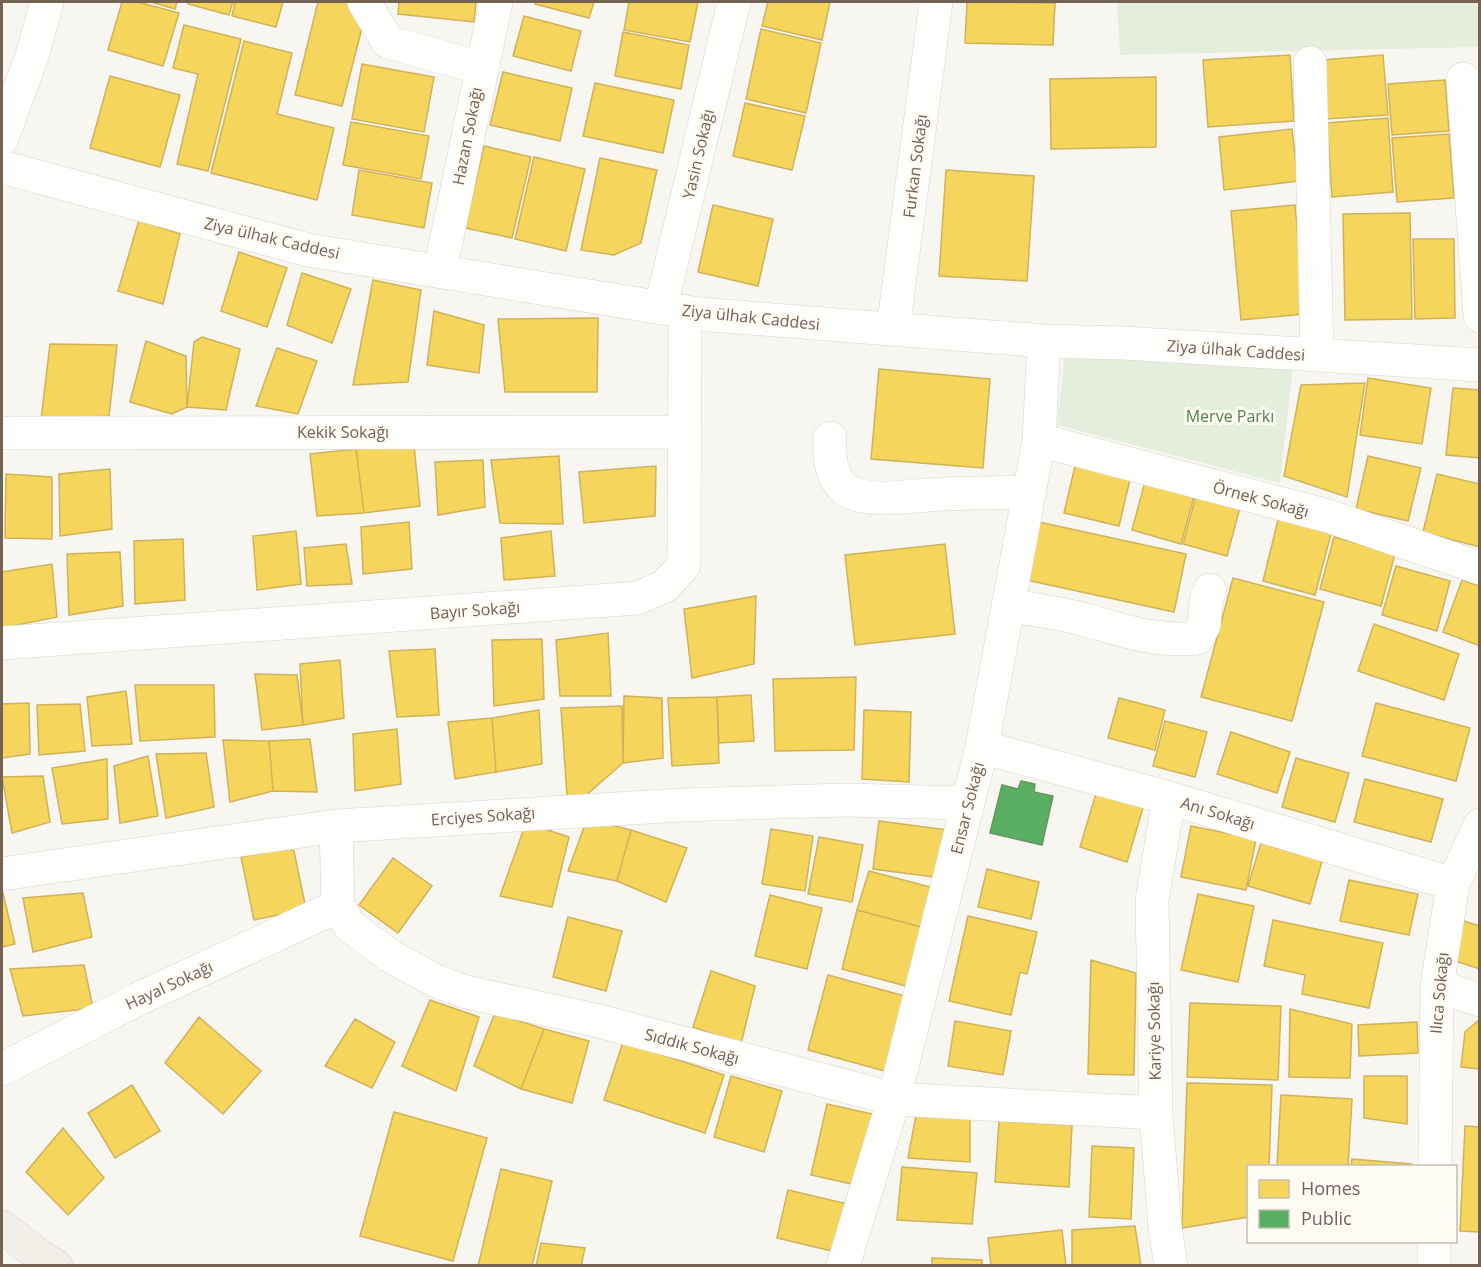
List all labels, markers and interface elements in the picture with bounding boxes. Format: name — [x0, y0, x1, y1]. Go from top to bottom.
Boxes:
street label: Hazan Sokağı — [447, 85, 487, 187]
street label: Yasin Sokağı — [677, 107, 719, 201]
street label: Furkan Sokağı — [898, 113, 932, 219]
street label: Ziya ülhak Caddesi — [202, 212, 342, 264]
street label: Ziya ülhak Caddesi — [681, 299, 821, 335]
street label: Ziya ülhak Caddesi — [1166, 334, 1306, 366]
park label: Merve Parkı — [1186, 405, 1274, 427]
street label: Kekik Sokağı — [297, 421, 389, 443]
street label: Örnek Sokağı — [1210, 476, 1312, 522]
street label: Bayır Sokağı — [429, 596, 521, 624]
street label: Ensar Sokağı — [945, 760, 989, 856]
street label: Anı Sokağı — [1178, 791, 1258, 835]
street label: Erciyes Sokağı — [430, 801, 536, 831]
street label: Ilıca Sokağı — [1424, 951, 1454, 1035]
street label: Hayal Sokağı — [122, 955, 216, 1015]
street label: Kariye Sokağı — [1142, 981, 1166, 1081]
street label: Sıddık Sokağı — [642, 1023, 742, 1069]
legend — [1247, 1165, 1457, 1243]
text: Homes — [1301, 1176, 1360, 1200]
text: Public — [1301, 1206, 1352, 1230]

